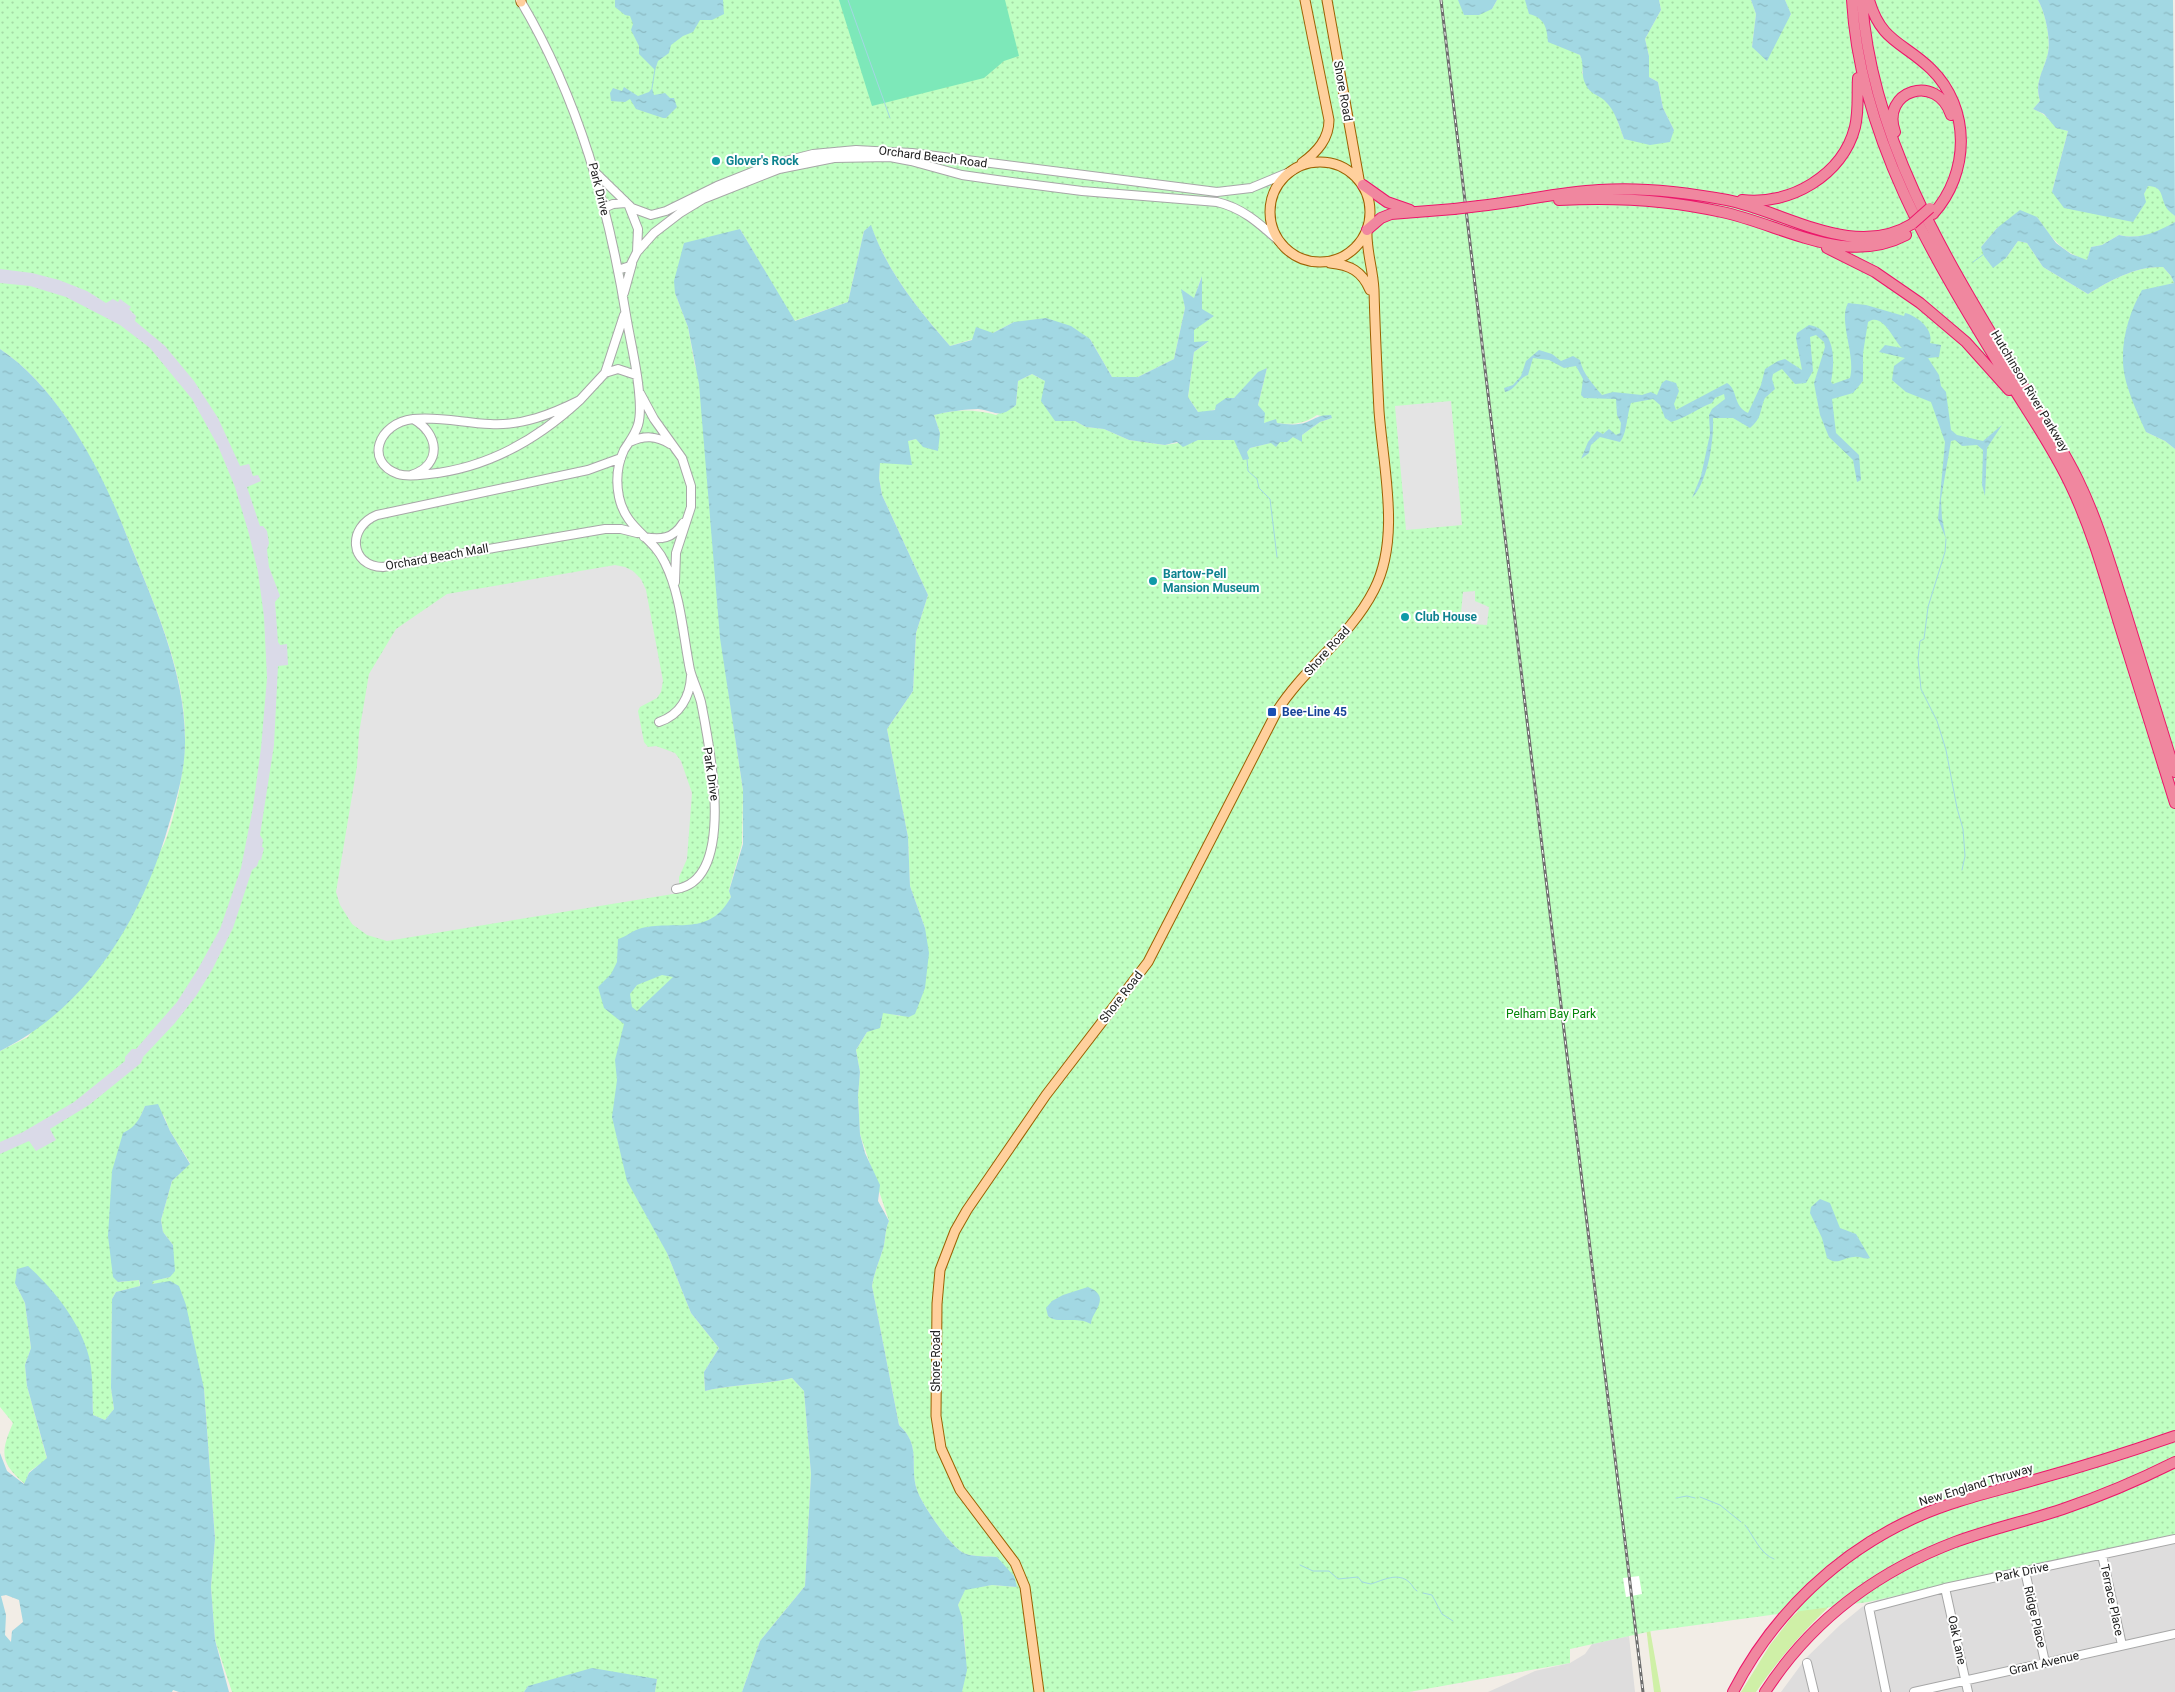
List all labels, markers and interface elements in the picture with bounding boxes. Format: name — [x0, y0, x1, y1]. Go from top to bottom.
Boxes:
street label: Shore Road — [1331, 60, 1355, 122]
street label: Orchard Beach Road — [878, 143, 988, 171]
place label: Glover's Rock — [726, 154, 799, 168]
marker: Glover's Rock — [710, 155, 722, 167]
street label: Park Drive — [586, 161, 612, 217]
street label: Hutchinson River Parkway — [1988, 328, 2072, 454]
street label: Orchard Beach Mall — [384, 541, 490, 573]
place label: Bartow-Pell Mansion Museum — [1163, 567, 1259, 595]
marker: Bartow-Pell Mansion Museum — [1147, 575, 1159, 587]
place label: Club House — [1415, 610, 1478, 624]
marker: Club House — [1399, 611, 1411, 623]
street label: Shore Road — [1301, 623, 1353, 679]
place label: Bee-Line 45 — [1282, 705, 1347, 719]
marker: Bee-Line 45 — [1266, 706, 1278, 718]
street label: Park Drive — [700, 746, 722, 802]
street label: Shore Road — [1097, 968, 1145, 1026]
park label: Pelham Bay Park — [1506, 1007, 1597, 1021]
street label: Shore Road — [929, 1330, 943, 1392]
street label: New England Thruway — [1917, 1461, 2035, 1509]
street label: Park Drive — [1994, 1560, 2050, 1584]
street label: Terrace Place — [2098, 1563, 2126, 1637]
street label: Ridge Place — [2021, 1585, 2049, 1649]
street label: Oak Lane — [1945, 1614, 1969, 1666]
street label: Grant Avenue — [2008, 1648, 2080, 1678]

